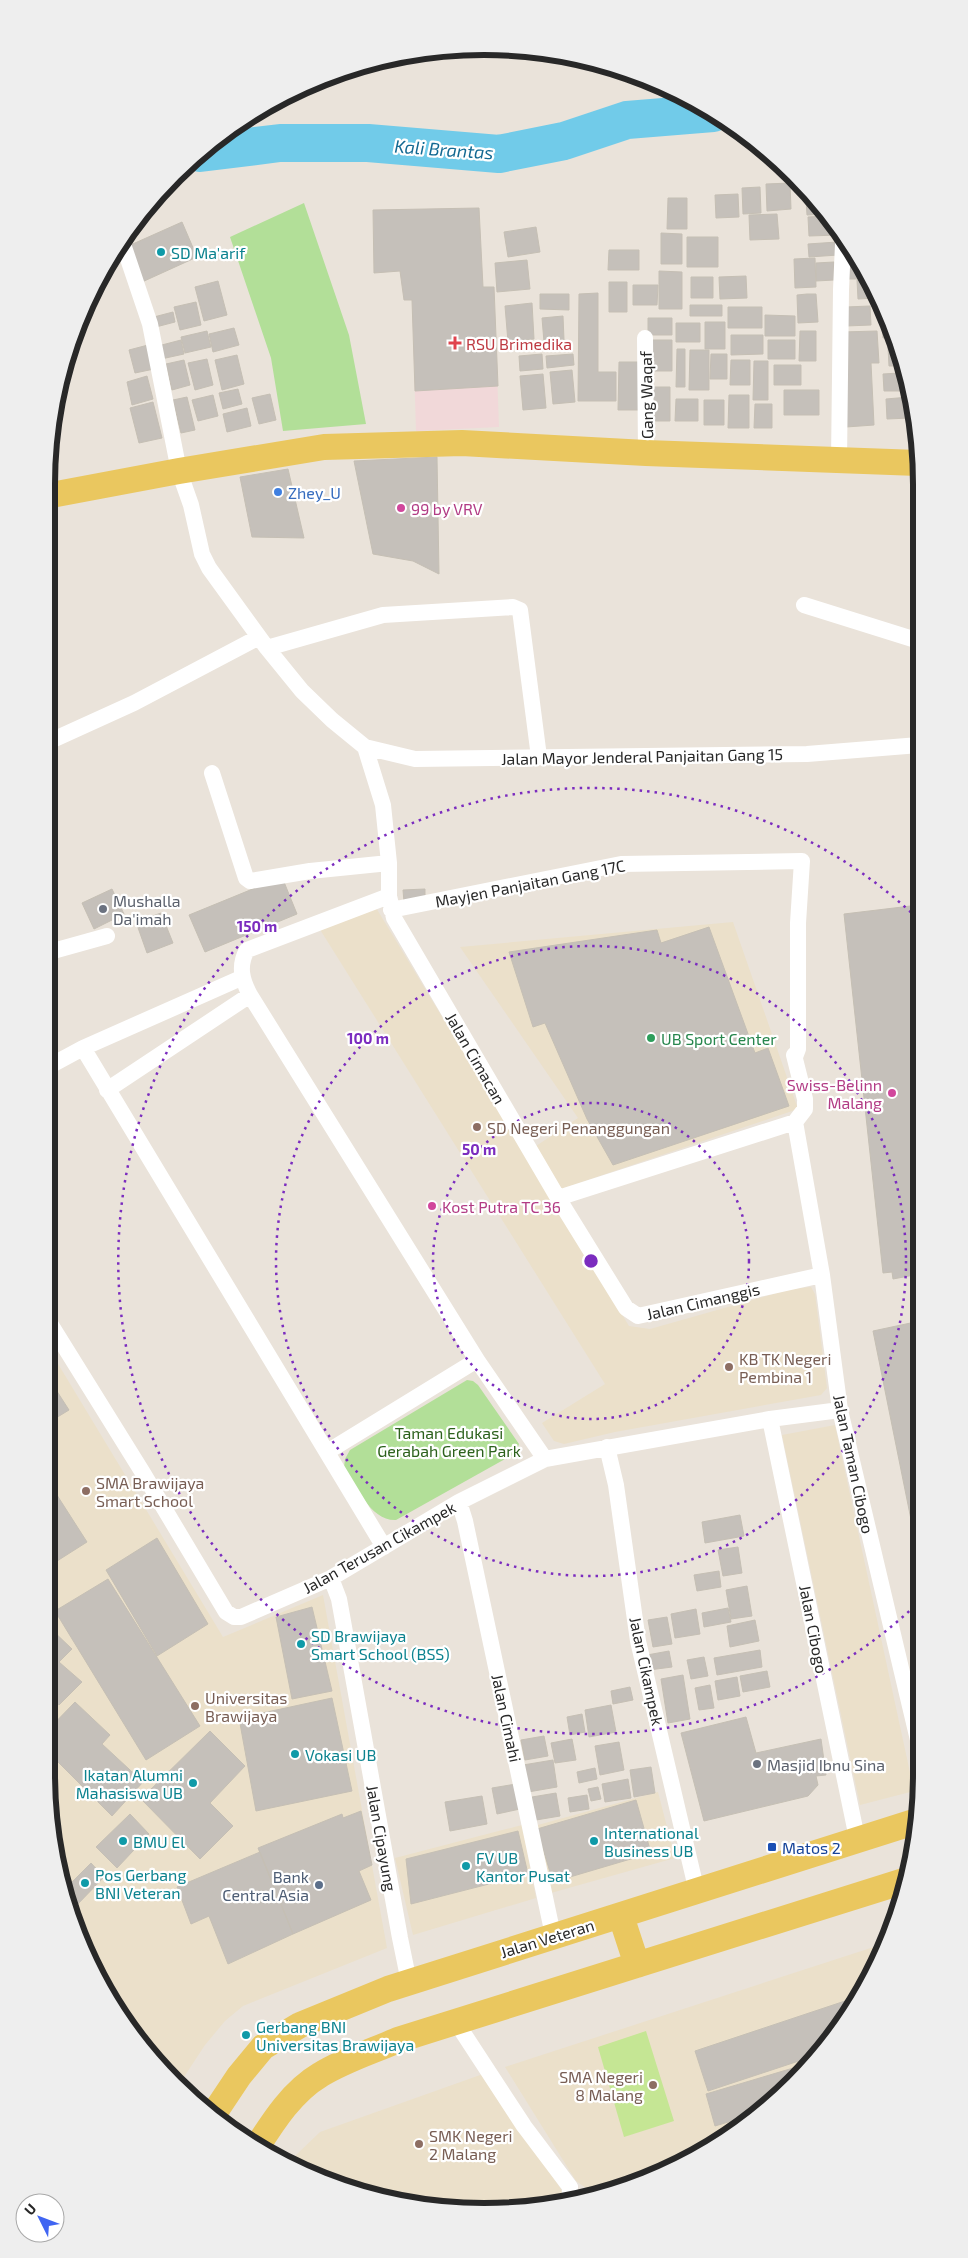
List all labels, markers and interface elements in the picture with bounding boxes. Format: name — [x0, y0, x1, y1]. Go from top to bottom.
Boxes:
water label: Kali Brantas — [394, 135, 494, 163]
place label: SD Ma'arif — [171, 243, 246, 262]
marker: SD Ma'arif — [155, 246, 167, 258]
place label: RSU Brimedika — [466, 334, 572, 353]
marker: RSU Brimedika — [448, 336, 462, 350]
street label: Gang Waqaf — [636, 350, 656, 439]
place label: Zhey_U — [288, 483, 341, 502]
marker: Zhey_U — [272, 486, 284, 498]
place label: 99 by VRV — [411, 499, 483, 518]
marker: 99 by VRV — [395, 502, 407, 514]
street label: Jalan Mayor Jenderal Panjaitan Gang 15 — [501, 744, 783, 769]
street label: Mayjen Panjaitan Gang 17C — [433, 855, 627, 912]
place label: Mushalla Da'imah — [113, 891, 181, 928]
marker: Mushalla Da'imah — [97, 903, 109, 915]
text: 150 m — [237, 917, 277, 935]
street label: Jalan Cimacan — [442, 1009, 510, 1107]
text: 100 m — [347, 1029, 389, 1047]
place label: UB Sport Center — [661, 1029, 777, 1048]
marker: UB Sport Center — [645, 1032, 657, 1044]
place label: Swiss-Belinn Malang — [787, 1075, 882, 1112]
marker: Swiss-Belinn Malang — [886, 1087, 898, 1099]
place label: SD Negeri Penanggungan — [487, 1118, 670, 1137]
marker: SD Negeri Penanggungan — [471, 1121, 483, 1133]
text: 50 m — [462, 1140, 496, 1158]
place label: Kost Putra TC 36 — [442, 1197, 561, 1216]
marker: Kost Putra TC 36 — [426, 1200, 438, 1212]
centre of rings — [582, 1252, 600, 1270]
street label: Jalan Cimanggis — [644, 1279, 762, 1323]
place label: KB TK Negeri Pembina 1 — [739, 1349, 831, 1386]
marker: KB TK Negeri Pembina 1 — [723, 1361, 735, 1373]
street label: Jalan Taman Cibogo — [830, 1393, 878, 1535]
park label: Taman Edukasi Gerabah Green Park — [377, 1423, 521, 1460]
place label: SMA Brawijaya Smart School — [96, 1473, 204, 1510]
marker: SMA Brawijaya Smart School — [80, 1485, 92, 1497]
street label: Jalan Terusan Cikampek — [299, 1497, 459, 1597]
street label: Jalan Cibogo — [796, 1583, 832, 1675]
street label: Jalan Cikampek — [626, 1615, 668, 1727]
place label: SD Brawijaya Smart School (BSS) — [311, 1626, 450, 1663]
marker: SD Brawijaya Smart School (BSS) — [295, 1638, 307, 1650]
street label: Jalan Cimahi — [488, 1672, 526, 1764]
place label: Universitas Brawijaya — [205, 1688, 287, 1726]
marker: Universitas Brawijaya — [189, 1700, 201, 1712]
place label: Vokasi UB — [305, 1745, 376, 1764]
marker: Vokasi UB — [289, 1748, 301, 1760]
place label: Masjid Ibnu Sina — [767, 1755, 885, 1775]
marker: Masjid Ibnu Sina — [751, 1758, 763, 1770]
place label: Ikatan Alumni Mahasiswa UB — [76, 1765, 183, 1802]
marker: Ikatan Alumni Mahasiswa UB — [187, 1777, 199, 1789]
street label: Jalan Cipayung — [363, 1783, 401, 1893]
place label: International Business UB — [604, 1823, 699, 1860]
place label: BMU El — [133, 1832, 185, 1851]
marker: BMU El — [117, 1835, 129, 1847]
marker: International Business UB — [588, 1835, 600, 1847]
place label: Matos 2 — [782, 1838, 841, 1857]
marker: Matos 2 — [766, 1841, 778, 1853]
place label: FV UB Kantor Pusat — [476, 1848, 570, 1885]
marker: FV UB Kantor Pusat — [460, 1860, 472, 1872]
place label: Pos Gerbang BNI Veteran — [95, 1865, 186, 1902]
place label: Bank Central Asia — [222, 1867, 309, 1904]
marker: Pos Gerbang BNI Veteran — [79, 1877, 91, 1889]
marker: Bank Central Asia — [313, 1879, 325, 1891]
street label: Jalan Veteran — [498, 1915, 596, 1961]
place label: Gerbang BNI Universitas Brawijaya — [256, 2017, 414, 2055]
marker: Gerbang BNI Universitas Brawijaya — [240, 2029, 252, 2041]
place label: SMA Negeri 8 Malang — [559, 2067, 643, 2104]
marker: SMA Negeri 8 Malang — [647, 2079, 659, 2091]
place label: SMK Negeri 2 Malang — [429, 2126, 513, 2163]
marker: SMK Negeri 2 Malang — [413, 2138, 425, 2150]
north arrow — [15, 2193, 65, 2243]
text: U — [20, 2200, 39, 2218]

